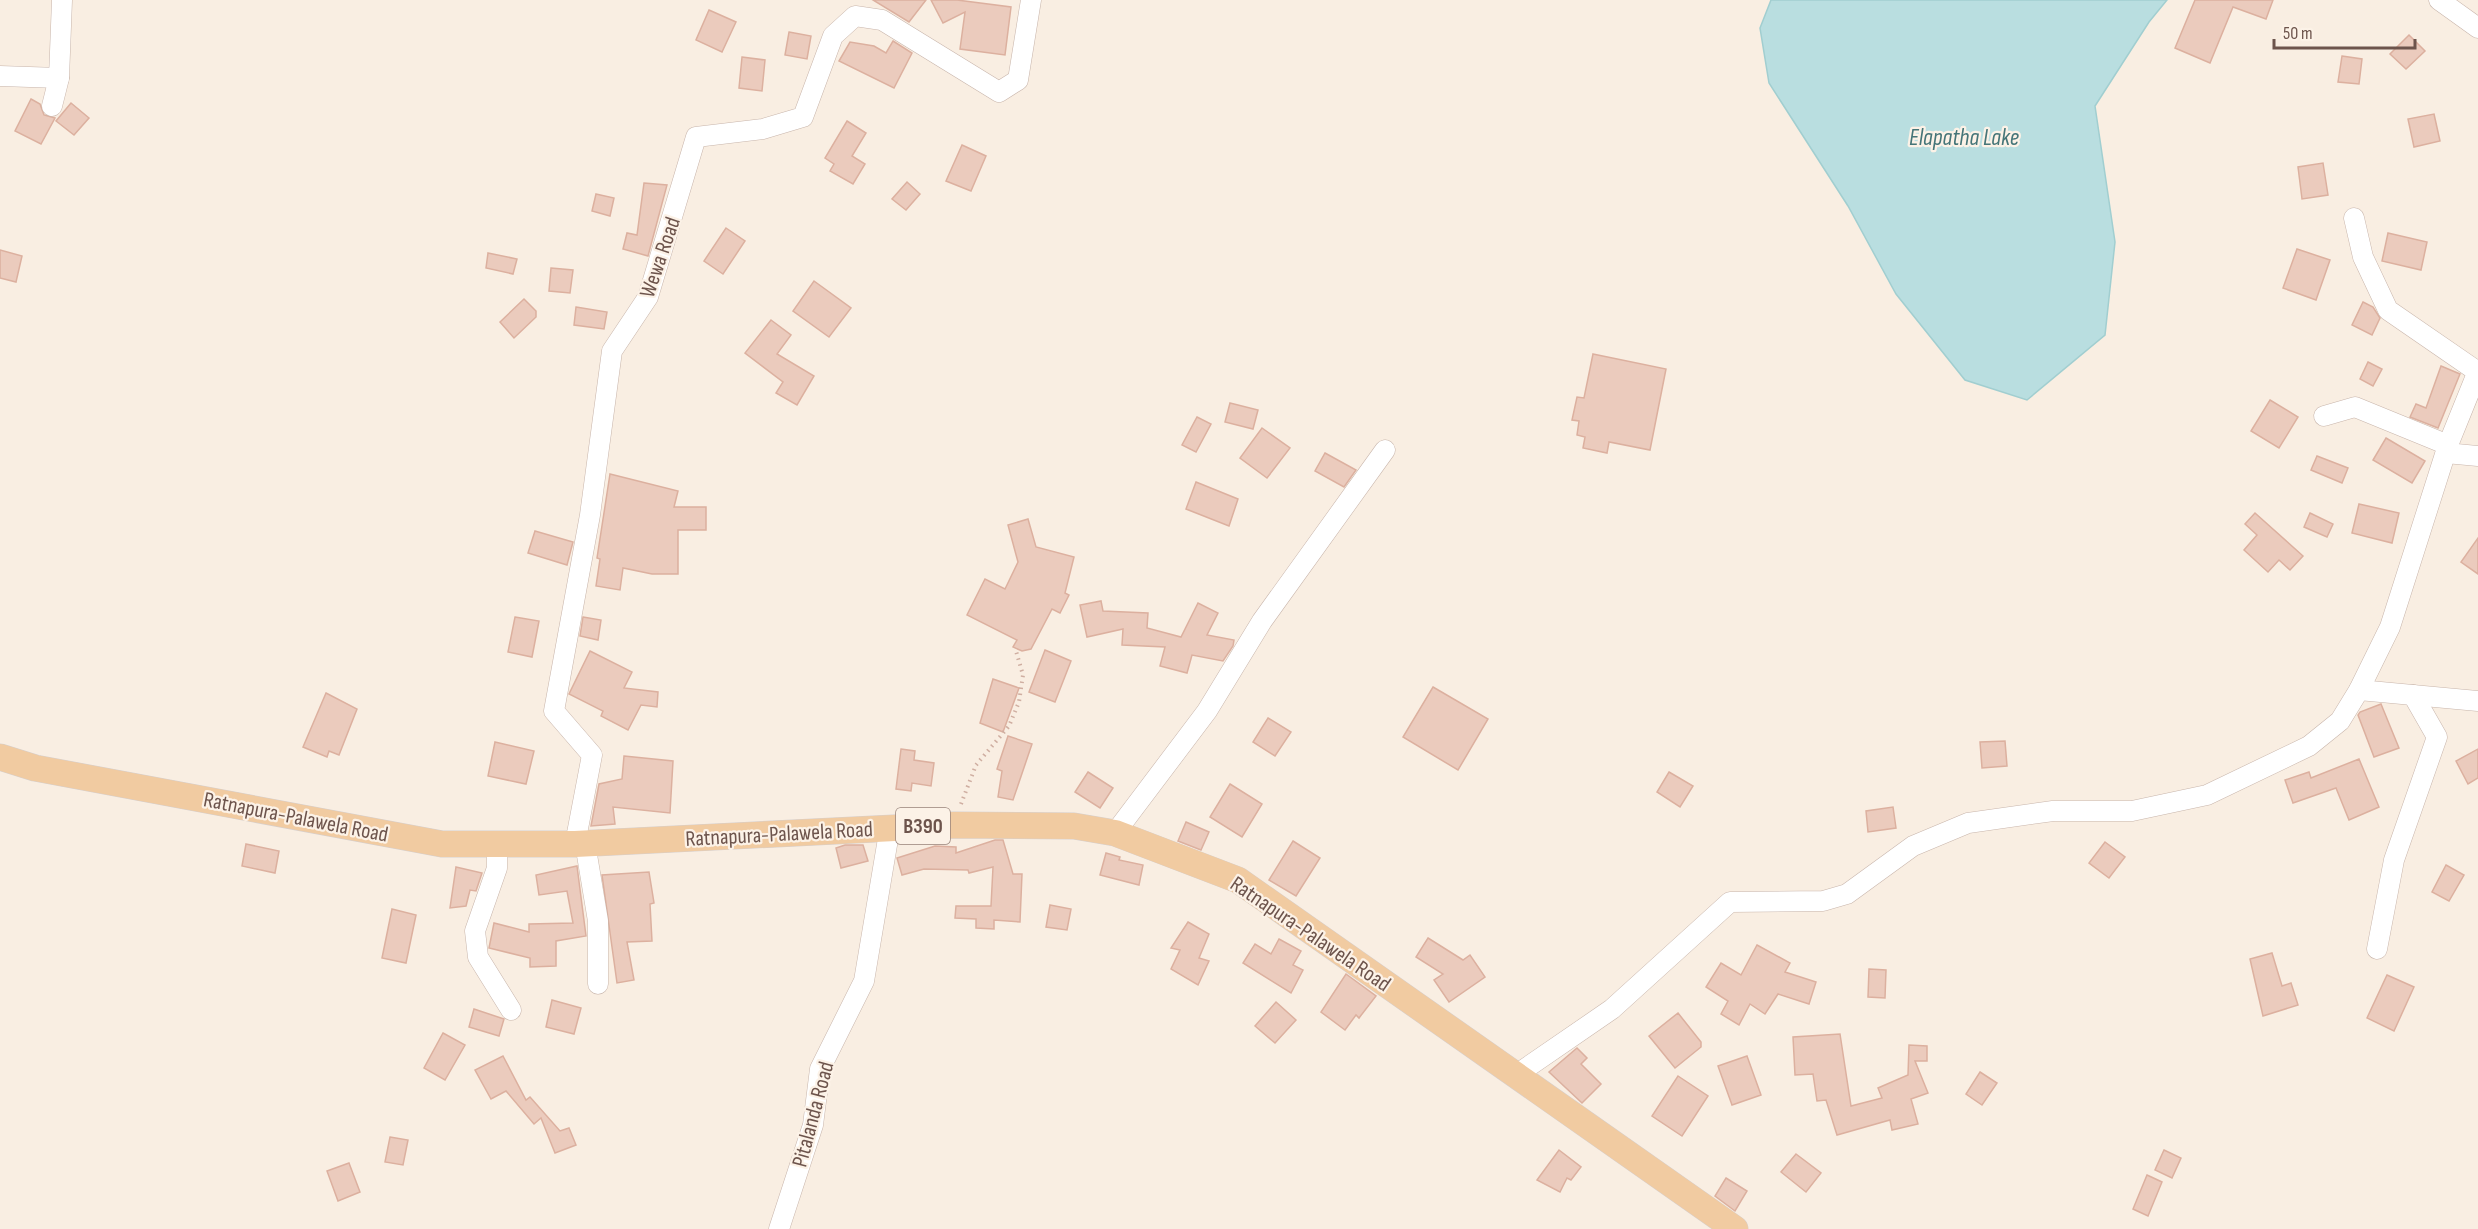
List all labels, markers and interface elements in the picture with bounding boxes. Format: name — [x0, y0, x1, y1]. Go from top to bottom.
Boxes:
scale bar — [2274, 12, 2415, 50]
text: 50 m — [2283, 23, 2313, 44]
water label: Elapatha Lake — [1909, 123, 2019, 152]
street label: Wewa Road — [634, 214, 687, 301]
street label: Ratnapura-Palawela Road — [201, 786, 390, 849]
road number: B390 — [896, 808, 950, 844]
street label: Ratnapura-Palawela Road — [685, 816, 873, 853]
street label: Ratnapura-Palawela Road — [1225, 871, 1395, 998]
street label: Pitalanda Road — [786, 1059, 840, 1170]

